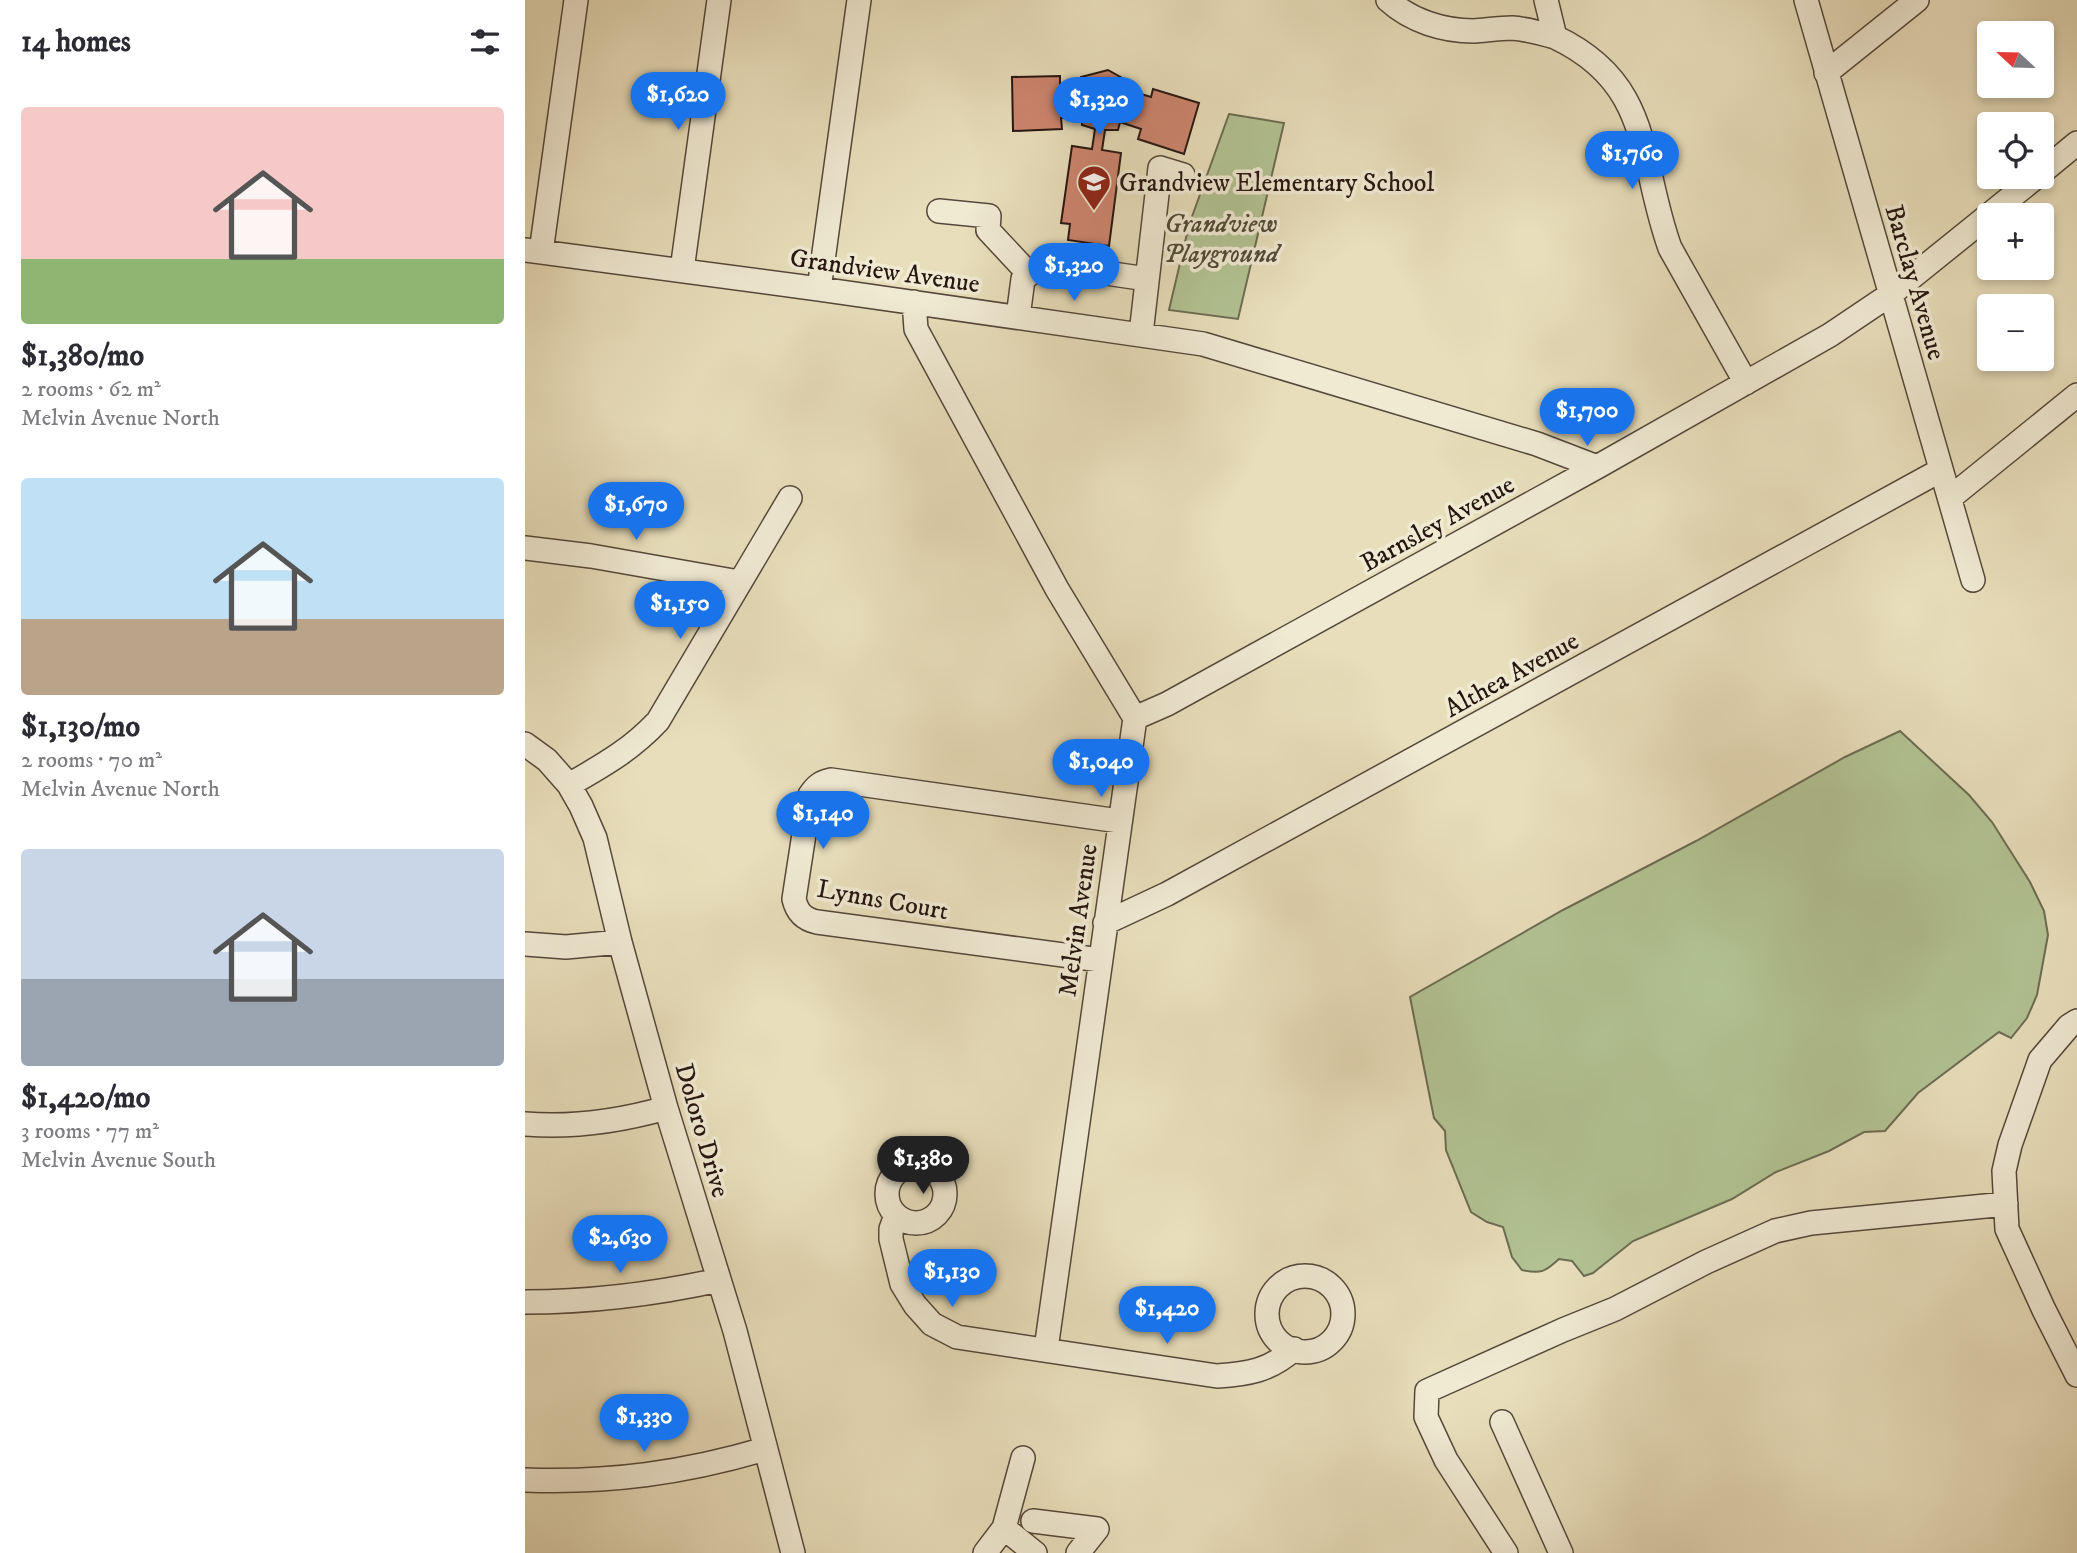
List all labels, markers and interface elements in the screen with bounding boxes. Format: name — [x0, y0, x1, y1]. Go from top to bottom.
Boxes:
north arrow — [1977, 21, 2055, 98]
map controls — [1977, 21, 2054, 371]
icon: filters — [466, 23, 504, 61]
text: 14 homes — [21, 24, 131, 61]
pin: $1,620 — [621, 72, 735, 132]
pin: $1,320 — [1042, 78, 1156, 137]
text: $1,620 — [647, 80, 709, 109]
text: $1,320 — [1069, 85, 1129, 114]
button: locate — [1977, 112, 2054, 189]
pin: $1,760 — [1575, 132, 1689, 191]
text: $1,760 — [1601, 139, 1663, 168]
icon: home — [200, 152, 326, 278]
school or university icon: Grandview Elementary School — [1075, 163, 1113, 212]
place label: Grandview Elementary School — [1119, 167, 1434, 200]
street label: Barclay Avenue — [1877, 201, 1952, 364]
button: + — [1977, 203, 2054, 280]
park label: Grandview Playground — [1163, 208, 1282, 271]
street label: Grandview Avenue — [788, 242, 982, 301]
pin: $1,320 — [1017, 244, 1131, 303]
text: $1,320 — [1044, 251, 1104, 280]
button: − — [1977, 294, 2054, 371]
text: $1,380/mo — [21, 338, 144, 375]
text: 2 rooms · 62 m² — [21, 375, 161, 404]
pin: $1,700 — [1530, 388, 1644, 448]
text: $1,700 — [1556, 396, 1618, 425]
text: Melvin Avenue North — [21, 404, 220, 433]
street label: Barnsley Avenue — [1355, 468, 1520, 580]
pin: $1,670 — [579, 482, 693, 542]
text: $1,670 — [604, 490, 668, 519]
icon: home — [200, 523, 326, 649]
pin: $1,150 — [623, 582, 737, 641]
text: $1,150 — [650, 589, 710, 618]
street label: Althea Avenue — [1439, 625, 1585, 726]
text: $1,130/mo — [21, 709, 140, 746]
pin: $1,040 — [1044, 740, 1158, 799]
text: 2 rooms · 70 m² — [21, 746, 162, 775]
text: $1,040 — [1068, 747, 1134, 776]
text: Melvin Avenue North — [21, 775, 220, 804]
pin: $1,140 — [766, 792, 880, 851]
text: $1,140 — [792, 799, 854, 828]
street label: Melvin Avenue — [1051, 842, 1106, 999]
street label: Lynns Court — [815, 873, 951, 928]
icon: home — [200, 894, 326, 1020]
street label: Doloro Drive — [667, 1060, 736, 1201]
text: $1,420/mo — [21, 1080, 150, 1117]
text: 3 rooms · 77 m² — [21, 1117, 159, 1146]
pin: $1,380 — [866, 1136, 980, 1196]
text: $1,380 — [893, 1144, 953, 1173]
text: Melvin Avenue South — [21, 1146, 216, 1175]
pin: $2,630 — [563, 1216, 677, 1275]
text: $2,630 — [588, 1223, 652, 1252]
pin: $1,130 — [895, 1250, 1009, 1309]
text: $1,130 — [924, 1257, 980, 1286]
pin: $1,420 — [1110, 1286, 1224, 1346]
text: $1,420 — [1135, 1294, 1199, 1323]
pin: $1,330 — [587, 1394, 701, 1454]
text: $1,330 — [616, 1402, 672, 1431]

